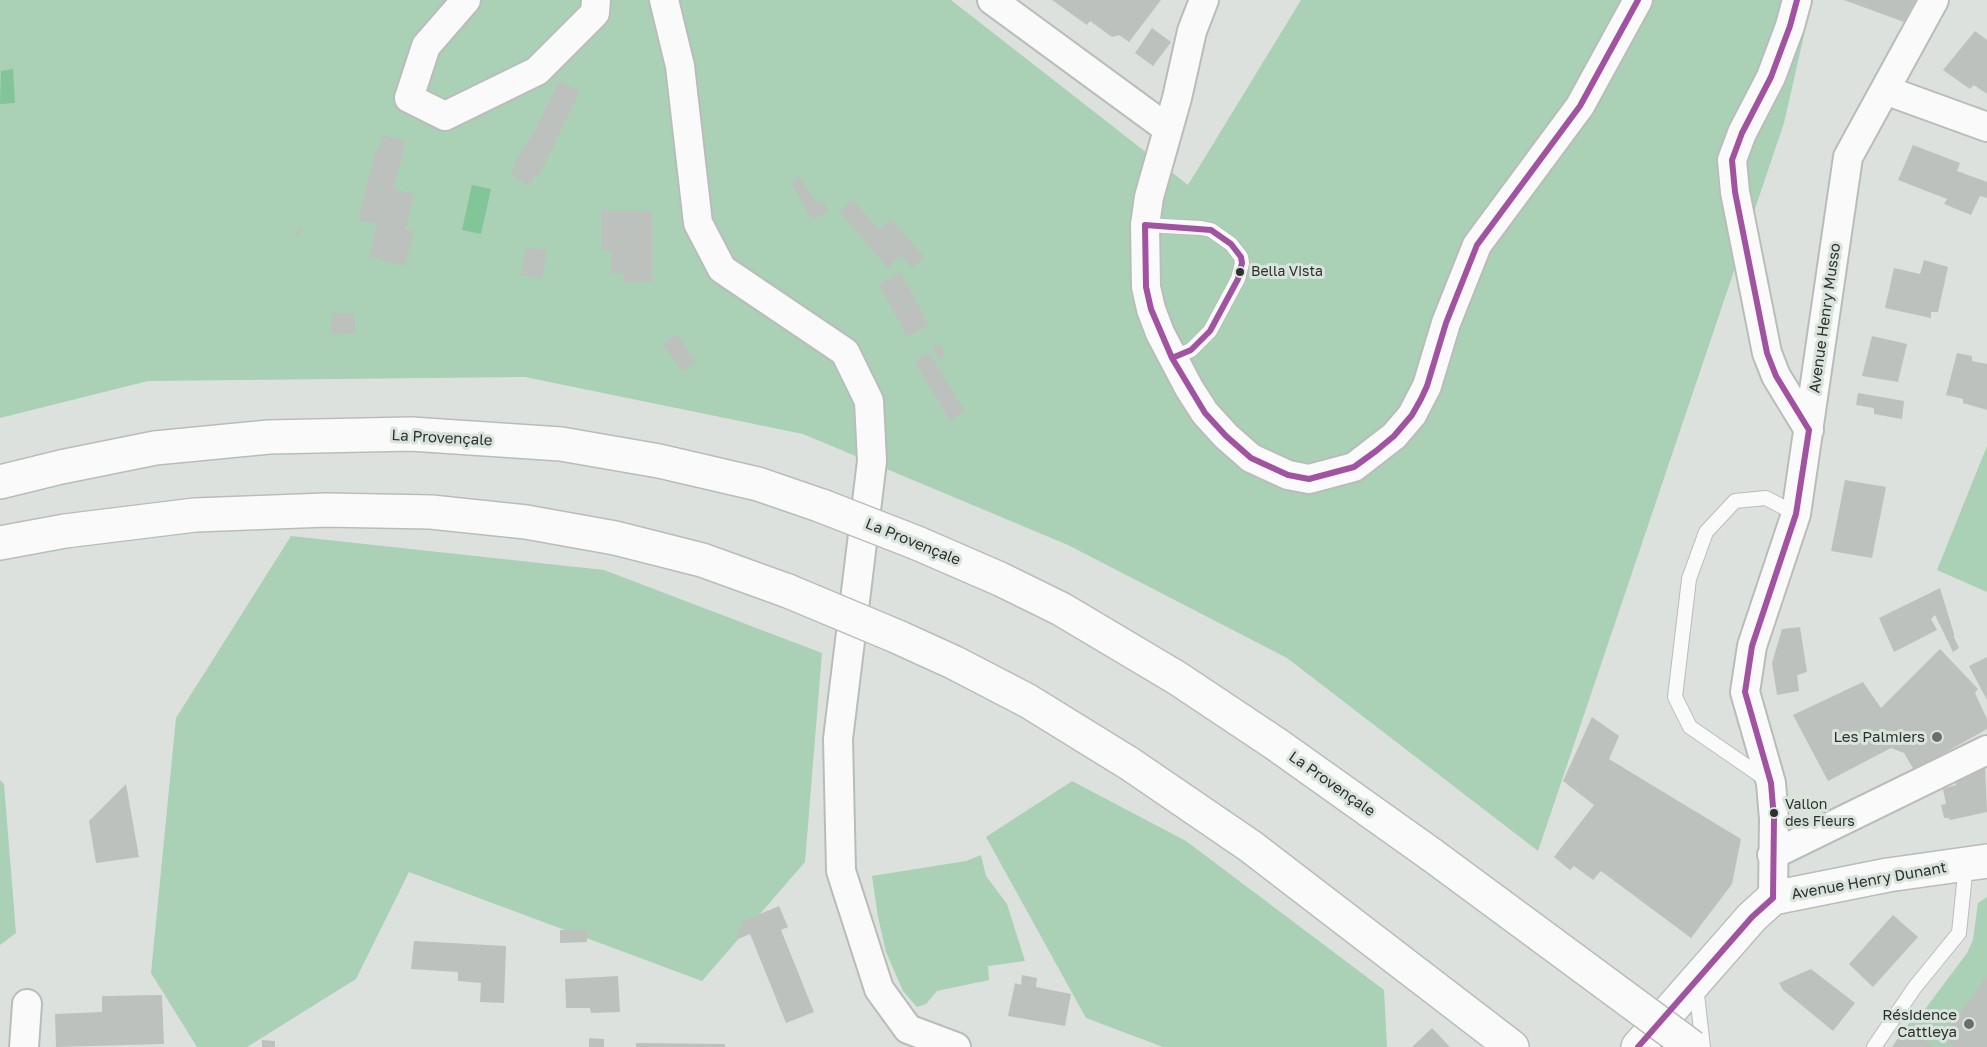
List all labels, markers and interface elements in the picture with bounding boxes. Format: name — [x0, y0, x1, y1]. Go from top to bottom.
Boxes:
street label: Avenue Henry Musso — [1806, 242, 1844, 394]
place label: Bella Vista — [1251, 264, 1323, 280]
marker: Bella Vista — [1234, 266, 1246, 278]
street label: La Provençale — [391, 426, 493, 450]
street label: La Provençale — [863, 515, 963, 569]
place label: Les Palmiers — [1833, 728, 1925, 746]
marker: Les Palmiers — [1930, 730, 1944, 744]
street label: La Provençale — [1285, 748, 1379, 820]
place label: Vallon des Fleurs — [1785, 797, 1855, 830]
marker: Vallon des Fleurs — [1768, 807, 1780, 819]
street label: Avenue Henry Dunant — [1790, 859, 1948, 903]
place label: Résidence Cattleya — [1882, 1006, 1957, 1041]
marker: Résidence Cattleya — [1962, 1017, 1976, 1031]

